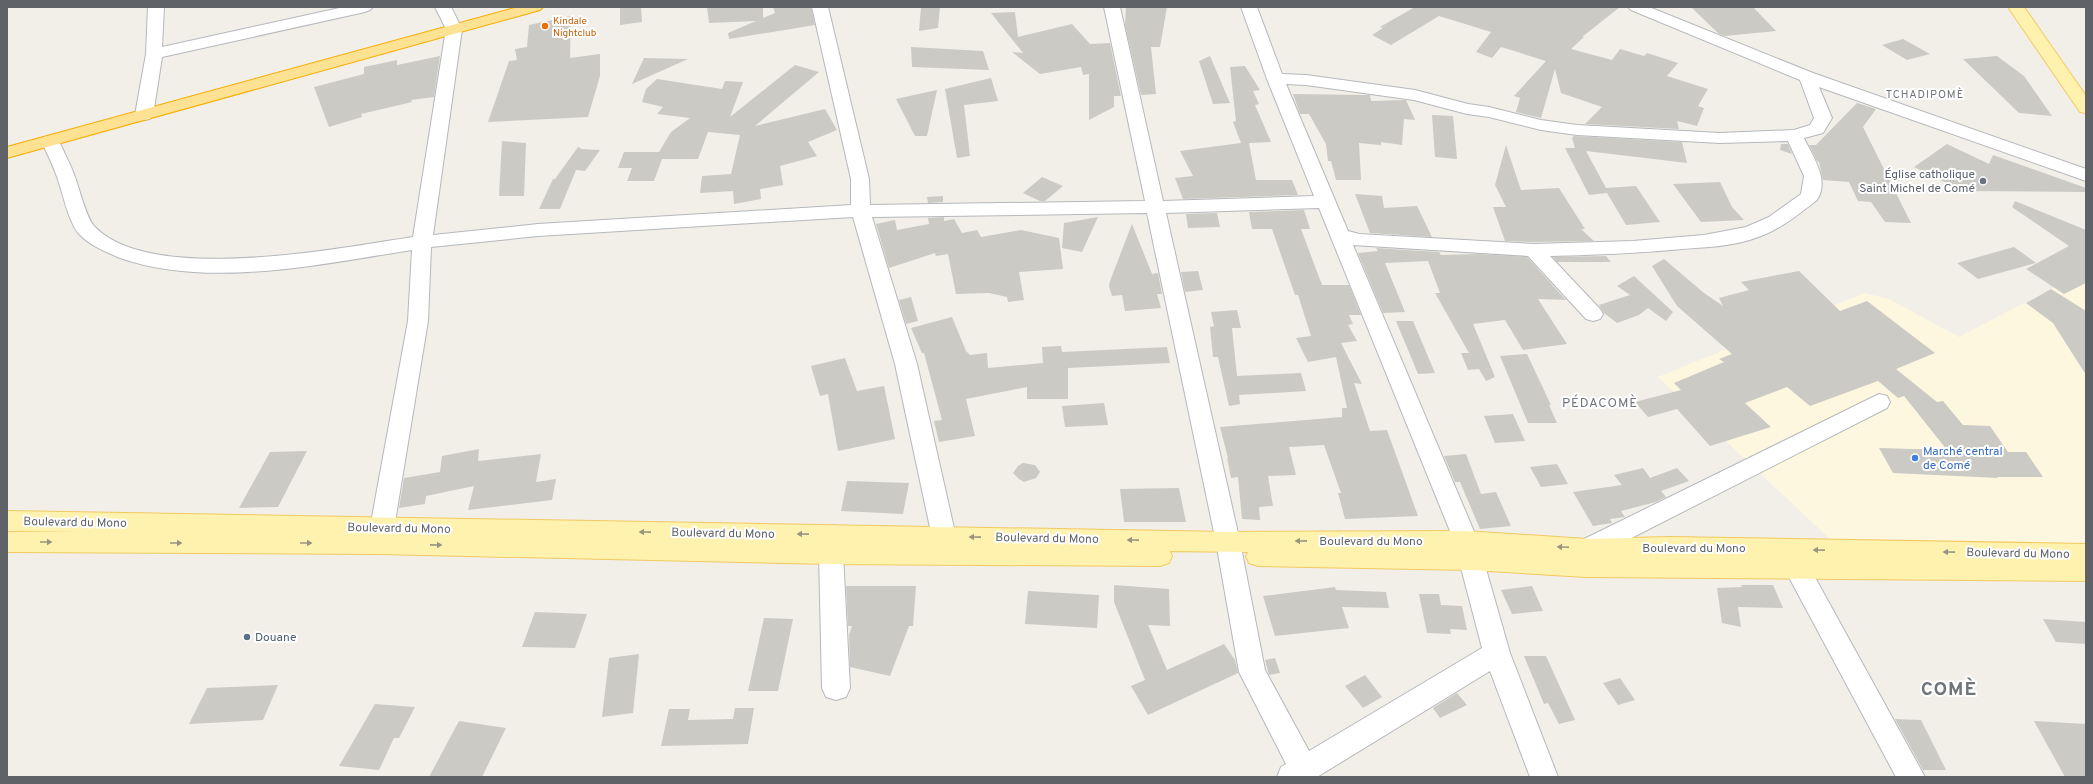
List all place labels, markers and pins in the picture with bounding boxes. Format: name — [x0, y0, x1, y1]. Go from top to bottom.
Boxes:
place label: Kindale Nightclub — [553, 15, 597, 40]
marker: Kindale Nightclub — [540, 21, 550, 31]
place label: Église catholique Saint Michel de Comé — [1859, 167, 1975, 197]
marker: Église catholique Saint Michel de Comé — [1978, 176, 1988, 186]
place label: Marché central de Comé — [1923, 444, 2003, 474]
marker: Marché central de Comé — [1910, 453, 1920, 463]
place label: Douane — [255, 630, 296, 646]
marker: Douane — [242, 632, 252, 642]

